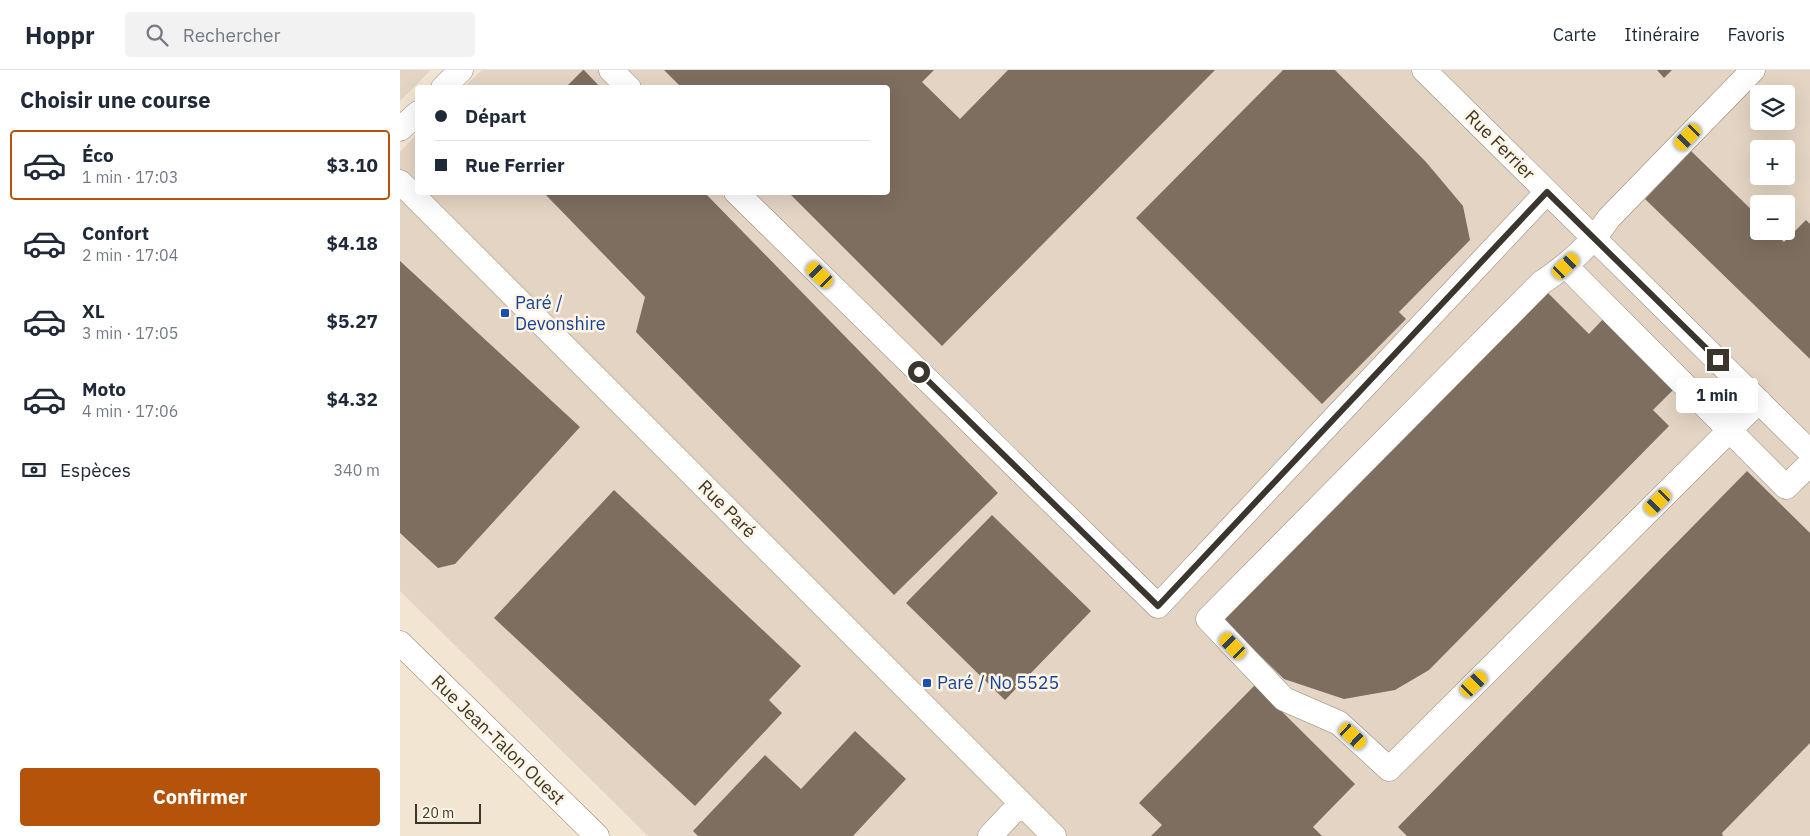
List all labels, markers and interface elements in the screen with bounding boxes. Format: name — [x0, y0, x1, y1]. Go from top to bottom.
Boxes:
search box — [125, 12, 475, 57]
text: Hoppr — [25, 19, 95, 51]
icon: search — [143, 21, 171, 49]
text: Rechercher — [183, 23, 281, 47]
text: Carte — [1553, 23, 1596, 46]
text: Itinéraire — [1624, 23, 1700, 46]
text: Favoris — [1728, 23, 1785, 46]
text: Choisir une course — [20, 85, 211, 114]
map controls — [1750, 85, 1795, 240]
button: layers — [1750, 85, 1795, 130]
text: Départ — [465, 104, 526, 128]
street label: Rue Ferrier — [1461, 105, 1540, 185]
car — [1672, 121, 1703, 153]
button: + — [1750, 140, 1795, 185]
icon: car — [22, 143, 67, 188]
text: Éco — [82, 143, 114, 167]
text: $3.10 — [326, 153, 378, 177]
text: Rue Ferrier — [465, 153, 565, 177]
text: 1 min · 17:03 — [82, 167, 178, 187]
button: − — [1750, 195, 1795, 240]
icon: car — [22, 221, 67, 266]
text: Confort — [82, 221, 149, 245]
text: $4.18 — [326, 231, 378, 255]
text: 2 min · 17:04 — [82, 245, 178, 265]
car — [1549, 250, 1582, 282]
car — [804, 259, 836, 291]
place label: Paré / Devonshire — [515, 291, 606, 335]
icon: car — [22, 299, 67, 344]
text: XL — [82, 299, 105, 323]
marker: Paré / Devonshire — [499, 307, 511, 319]
text: $5.27 — [326, 309, 378, 333]
text: 3 min · 17:05 — [82, 323, 178, 343]
route end — [1707, 349, 1729, 371]
route start — [908, 361, 930, 383]
icon: car — [22, 377, 67, 422]
text: Moto — [82, 377, 126, 401]
callout: 1 min — [1677, 378, 1759, 412]
text: 1 min — [1696, 385, 1738, 405]
text: $4.32 — [326, 387, 378, 411]
text: 4 min · 17:06 — [82, 401, 178, 421]
icon: cash — [20, 456, 48, 484]
text: Espèces — [60, 458, 131, 482]
text: 340 m — [333, 460, 380, 480]
street label: Rue Paré — [694, 475, 761, 543]
car — [1642, 486, 1673, 518]
car — [1217, 630, 1248, 662]
car — [1458, 668, 1490, 700]
street label: Rue Jean-Talon Ouest — [427, 670, 570, 809]
place label: Paré / No 5525 — [937, 671, 1059, 694]
marker: Paré / No 5525 — [921, 677, 933, 689]
car — [1336, 720, 1369, 752]
button: Confirmer — [20, 768, 380, 826]
scale bar — [415, 801, 481, 824]
text: 20 m — [422, 804, 454, 822]

